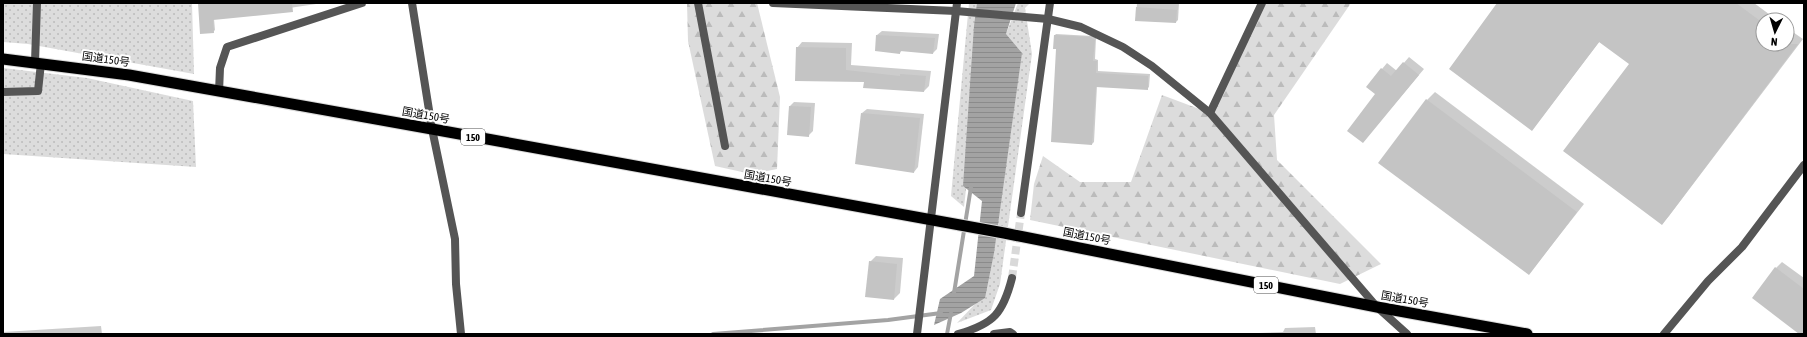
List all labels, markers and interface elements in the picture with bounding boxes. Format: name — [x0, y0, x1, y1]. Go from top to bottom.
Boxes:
north arrow — [1755, 12, 1795, 52]
text: N — [1770, 36, 1778, 48]
street label: 国道150号 — [81, 50, 131, 68]
street label: 国道150号 — [401, 105, 451, 125]
road number: 150 — [461, 129, 485, 145]
street label: 国道150号 — [743, 168, 793, 188]
street label: 国道150号 — [1062, 225, 1112, 247]
road number: 150 — [1254, 277, 1278, 293]
street label: 国道150号 — [1380, 289, 1430, 309]

